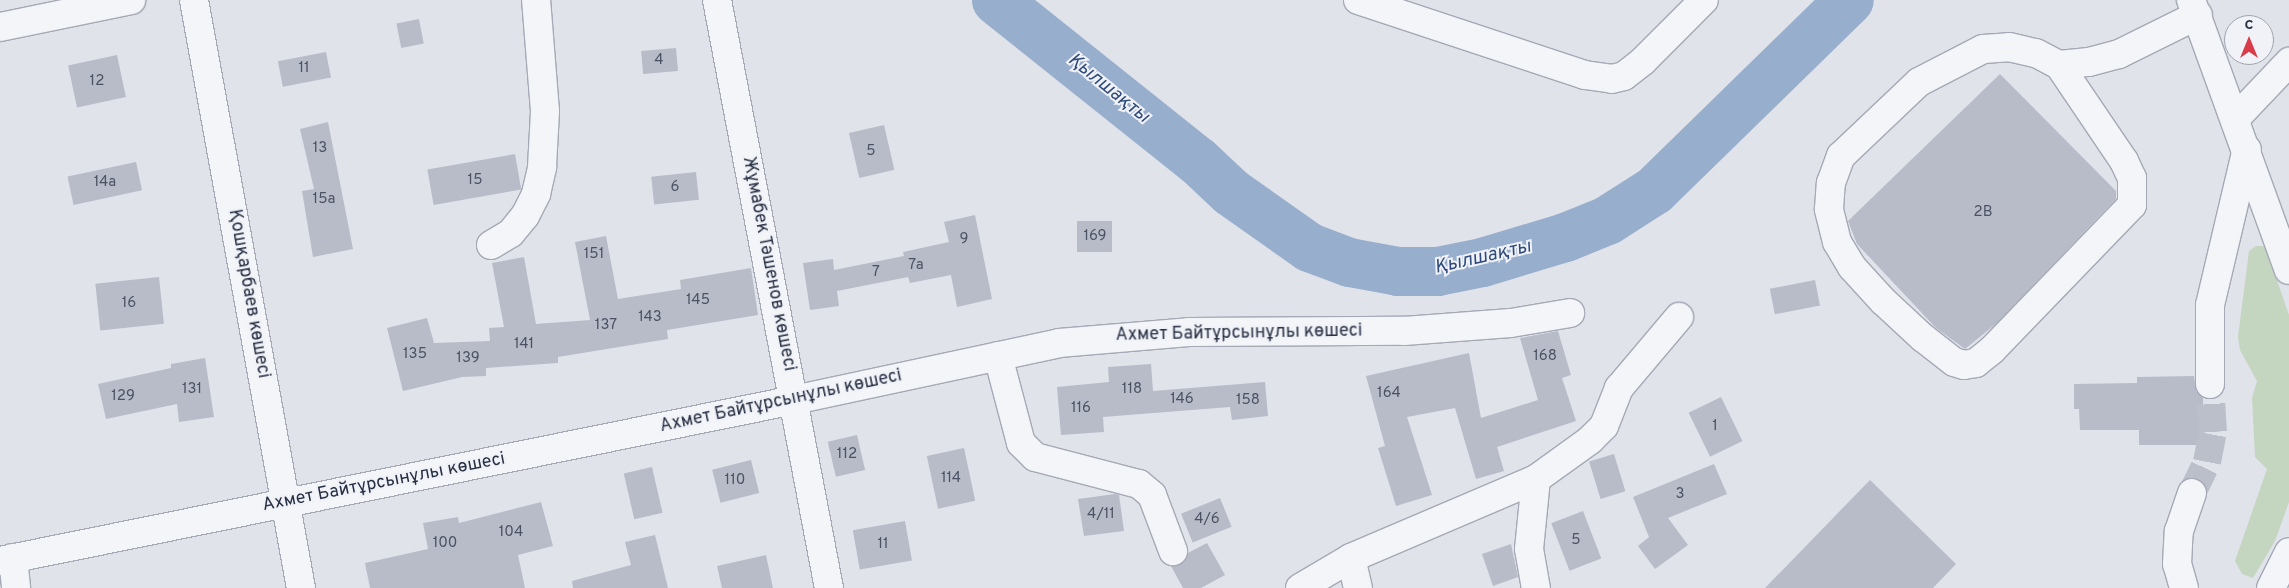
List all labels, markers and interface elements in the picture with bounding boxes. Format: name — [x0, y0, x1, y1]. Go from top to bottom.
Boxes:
north arrow — [2224, 15, 2274, 65]
text: С — [2245, 17, 2253, 34]
water label: Қылшақты — [1063, 49, 1153, 129]
house number: 4 — [654, 52, 664, 70]
house number: 11 — [298, 60, 310, 78]
house number: 12 — [90, 73, 104, 91]
house number: 13 — [313, 140, 327, 158]
house number: 5 — [866, 143, 876, 161]
street label: Жұмабек Тәшенов көшесі — [737, 154, 799, 374]
house number: 15 — [468, 172, 482, 190]
house number: 14а — [94, 174, 116, 192]
house number: 6 — [671, 179, 679, 197]
house number: 15а — [313, 191, 335, 209]
house number: 2В — [1973, 204, 1993, 222]
street label: Қошқарбаев көшесі — [222, 208, 274, 380]
house number: 169 — [1084, 228, 1106, 246]
house number: 9 — [960, 231, 968, 249]
water label: Қылшақты — [1433, 236, 1533, 280]
house number: 151 — [584, 246, 604, 264]
house number: 7а — [908, 257, 924, 275]
house number: 7 — [872, 264, 880, 282]
house number: 145 — [686, 292, 710, 310]
house number: 16 — [122, 295, 136, 313]
house number: 143 — [638, 309, 662, 327]
house number: 137 — [595, 317, 617, 335]
street label: Ахмет Байтұрсынұлы көшесі — [1115, 321, 1363, 347]
house number: 141 — [514, 336, 534, 354]
house number: 135 — [403, 346, 427, 364]
house number: 168 — [1533, 348, 1557, 366]
house number: 139 — [456, 350, 480, 368]
street label: Ахмет Байтұрсынұлы көшесі — [658, 366, 904, 438]
house number: 131 — [182, 381, 202, 399]
house number: 118 — [1122, 381, 1142, 399]
house number: 164 — [1377, 385, 1401, 403]
house number: 129 — [111, 388, 135, 406]
house number: 146 — [1170, 391, 1194, 409]
house number: 158 — [1236, 392, 1260, 410]
house number: 116 — [1071, 400, 1091, 418]
house number: 1 — [1712, 418, 1718, 436]
house number: 112 — [837, 446, 857, 464]
street label: Ахмет Байтұрсынұлы көшесі — [261, 449, 507, 517]
house number: 114 — [941, 470, 961, 488]
house number: 110 — [725, 472, 745, 490]
house number: 3 — [1675, 486, 1685, 504]
house number: 4/11 — [1087, 506, 1115, 524]
house number: 4/6 — [1194, 511, 1220, 529]
house number: 104 — [499, 524, 523, 542]
house number: 5 — [1571, 532, 1581, 550]
house number: 100 — [433, 535, 457, 553]
house number: 11 — [877, 536, 889, 554]

